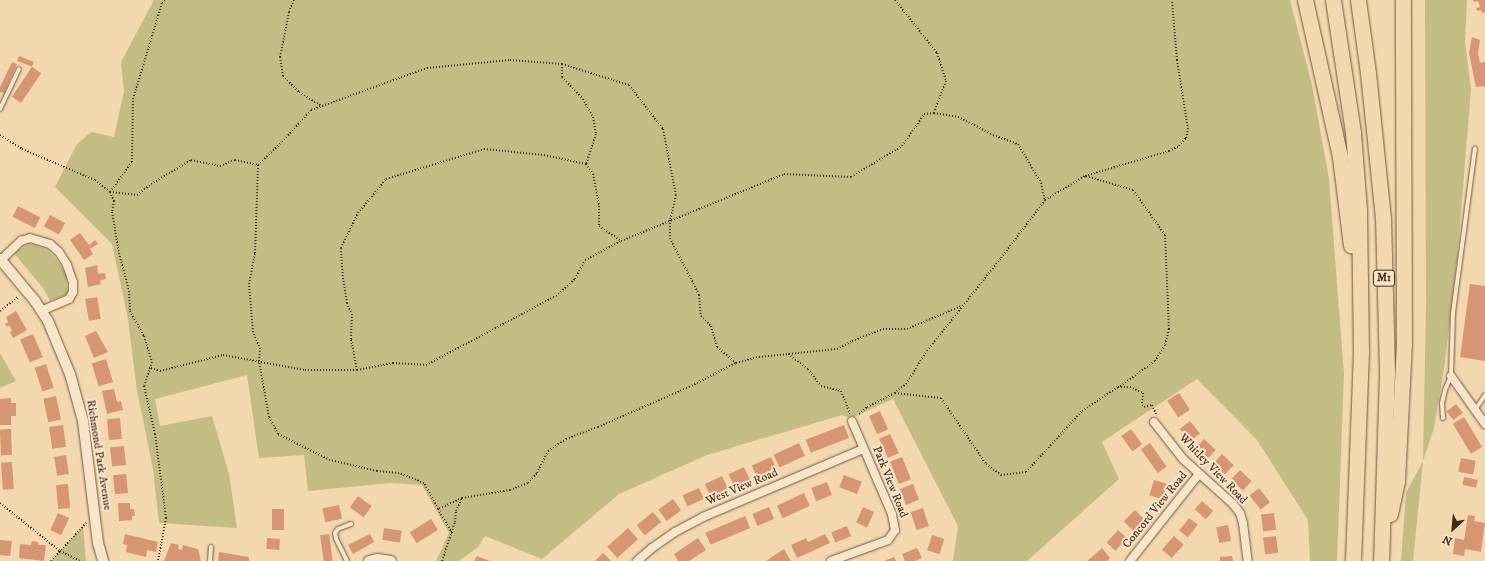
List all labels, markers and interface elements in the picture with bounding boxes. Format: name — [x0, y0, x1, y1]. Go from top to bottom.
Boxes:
road number: M1 — [1372, 269, 1396, 287]
street label: Richmond Park Avenue — [83, 399, 115, 511]
street label: Whitley View Road — [1176, 431, 1250, 507]
street label: Park View Road — [869, 444, 911, 520]
street label: West View Road — [704, 465, 780, 509]
street label: Concord View Road — [1120, 469, 1190, 551]
north arrow — [1433, 509, 1473, 549]
text: N — [1441, 532, 1455, 548]

